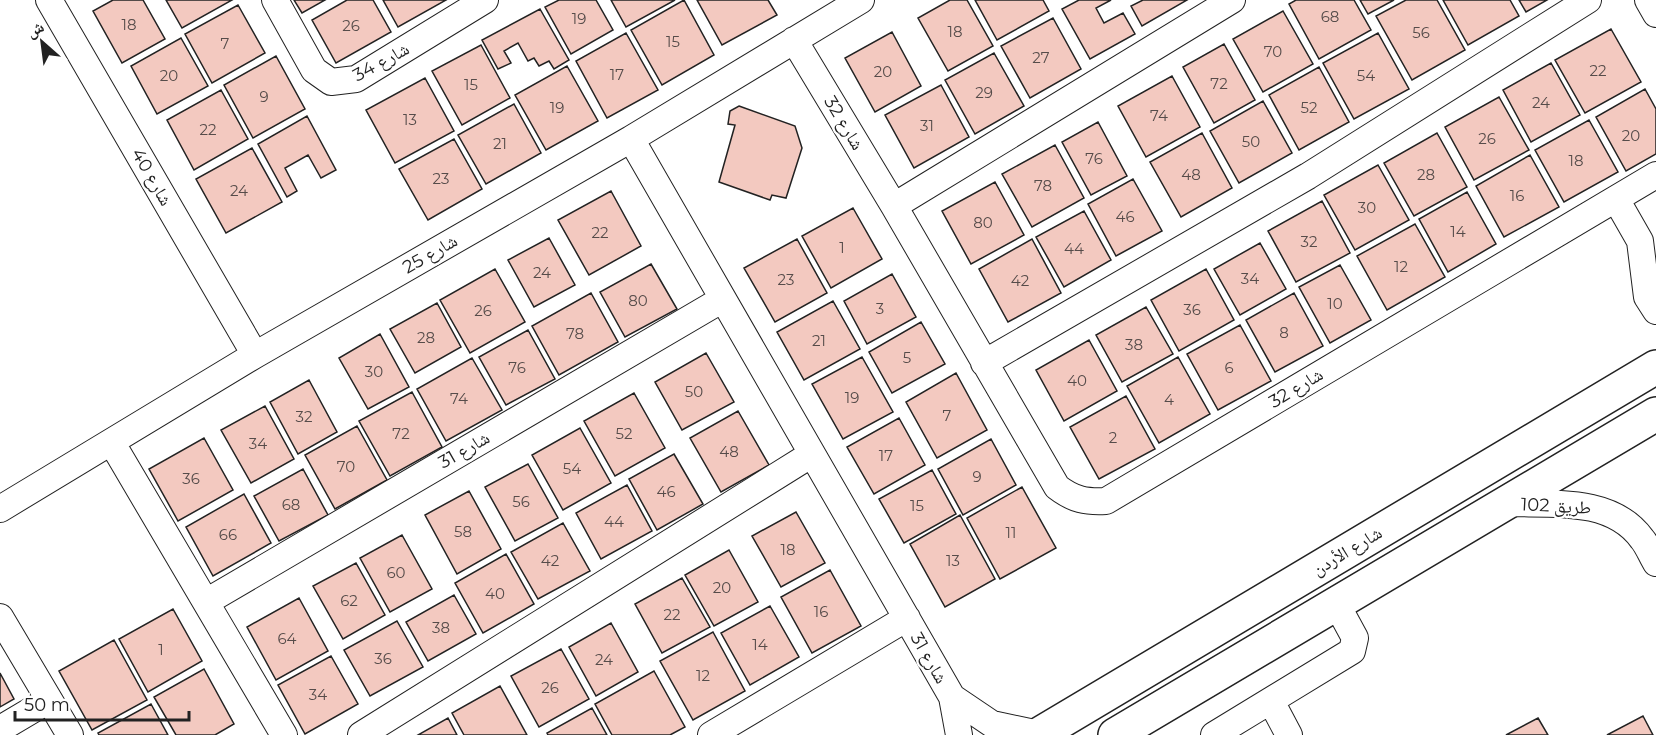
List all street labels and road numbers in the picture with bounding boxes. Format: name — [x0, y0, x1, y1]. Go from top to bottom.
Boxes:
street label: شارع 34 — [349, 38, 413, 86]
street label: شارع 32 — [819, 92, 869, 154]
street label: شارع 40 — [127, 144, 177, 210]
street label: شارع 25 — [399, 230, 461, 278]
street label: شارع 32 — [1265, 363, 1327, 413]
street label: شارع 31 — [434, 427, 494, 473]
street label: طريق 102 — [1520, 493, 1592, 519]
street label: شارع الأردن — [1308, 522, 1386, 580]
street label: شارع 31 — [906, 628, 952, 688]

